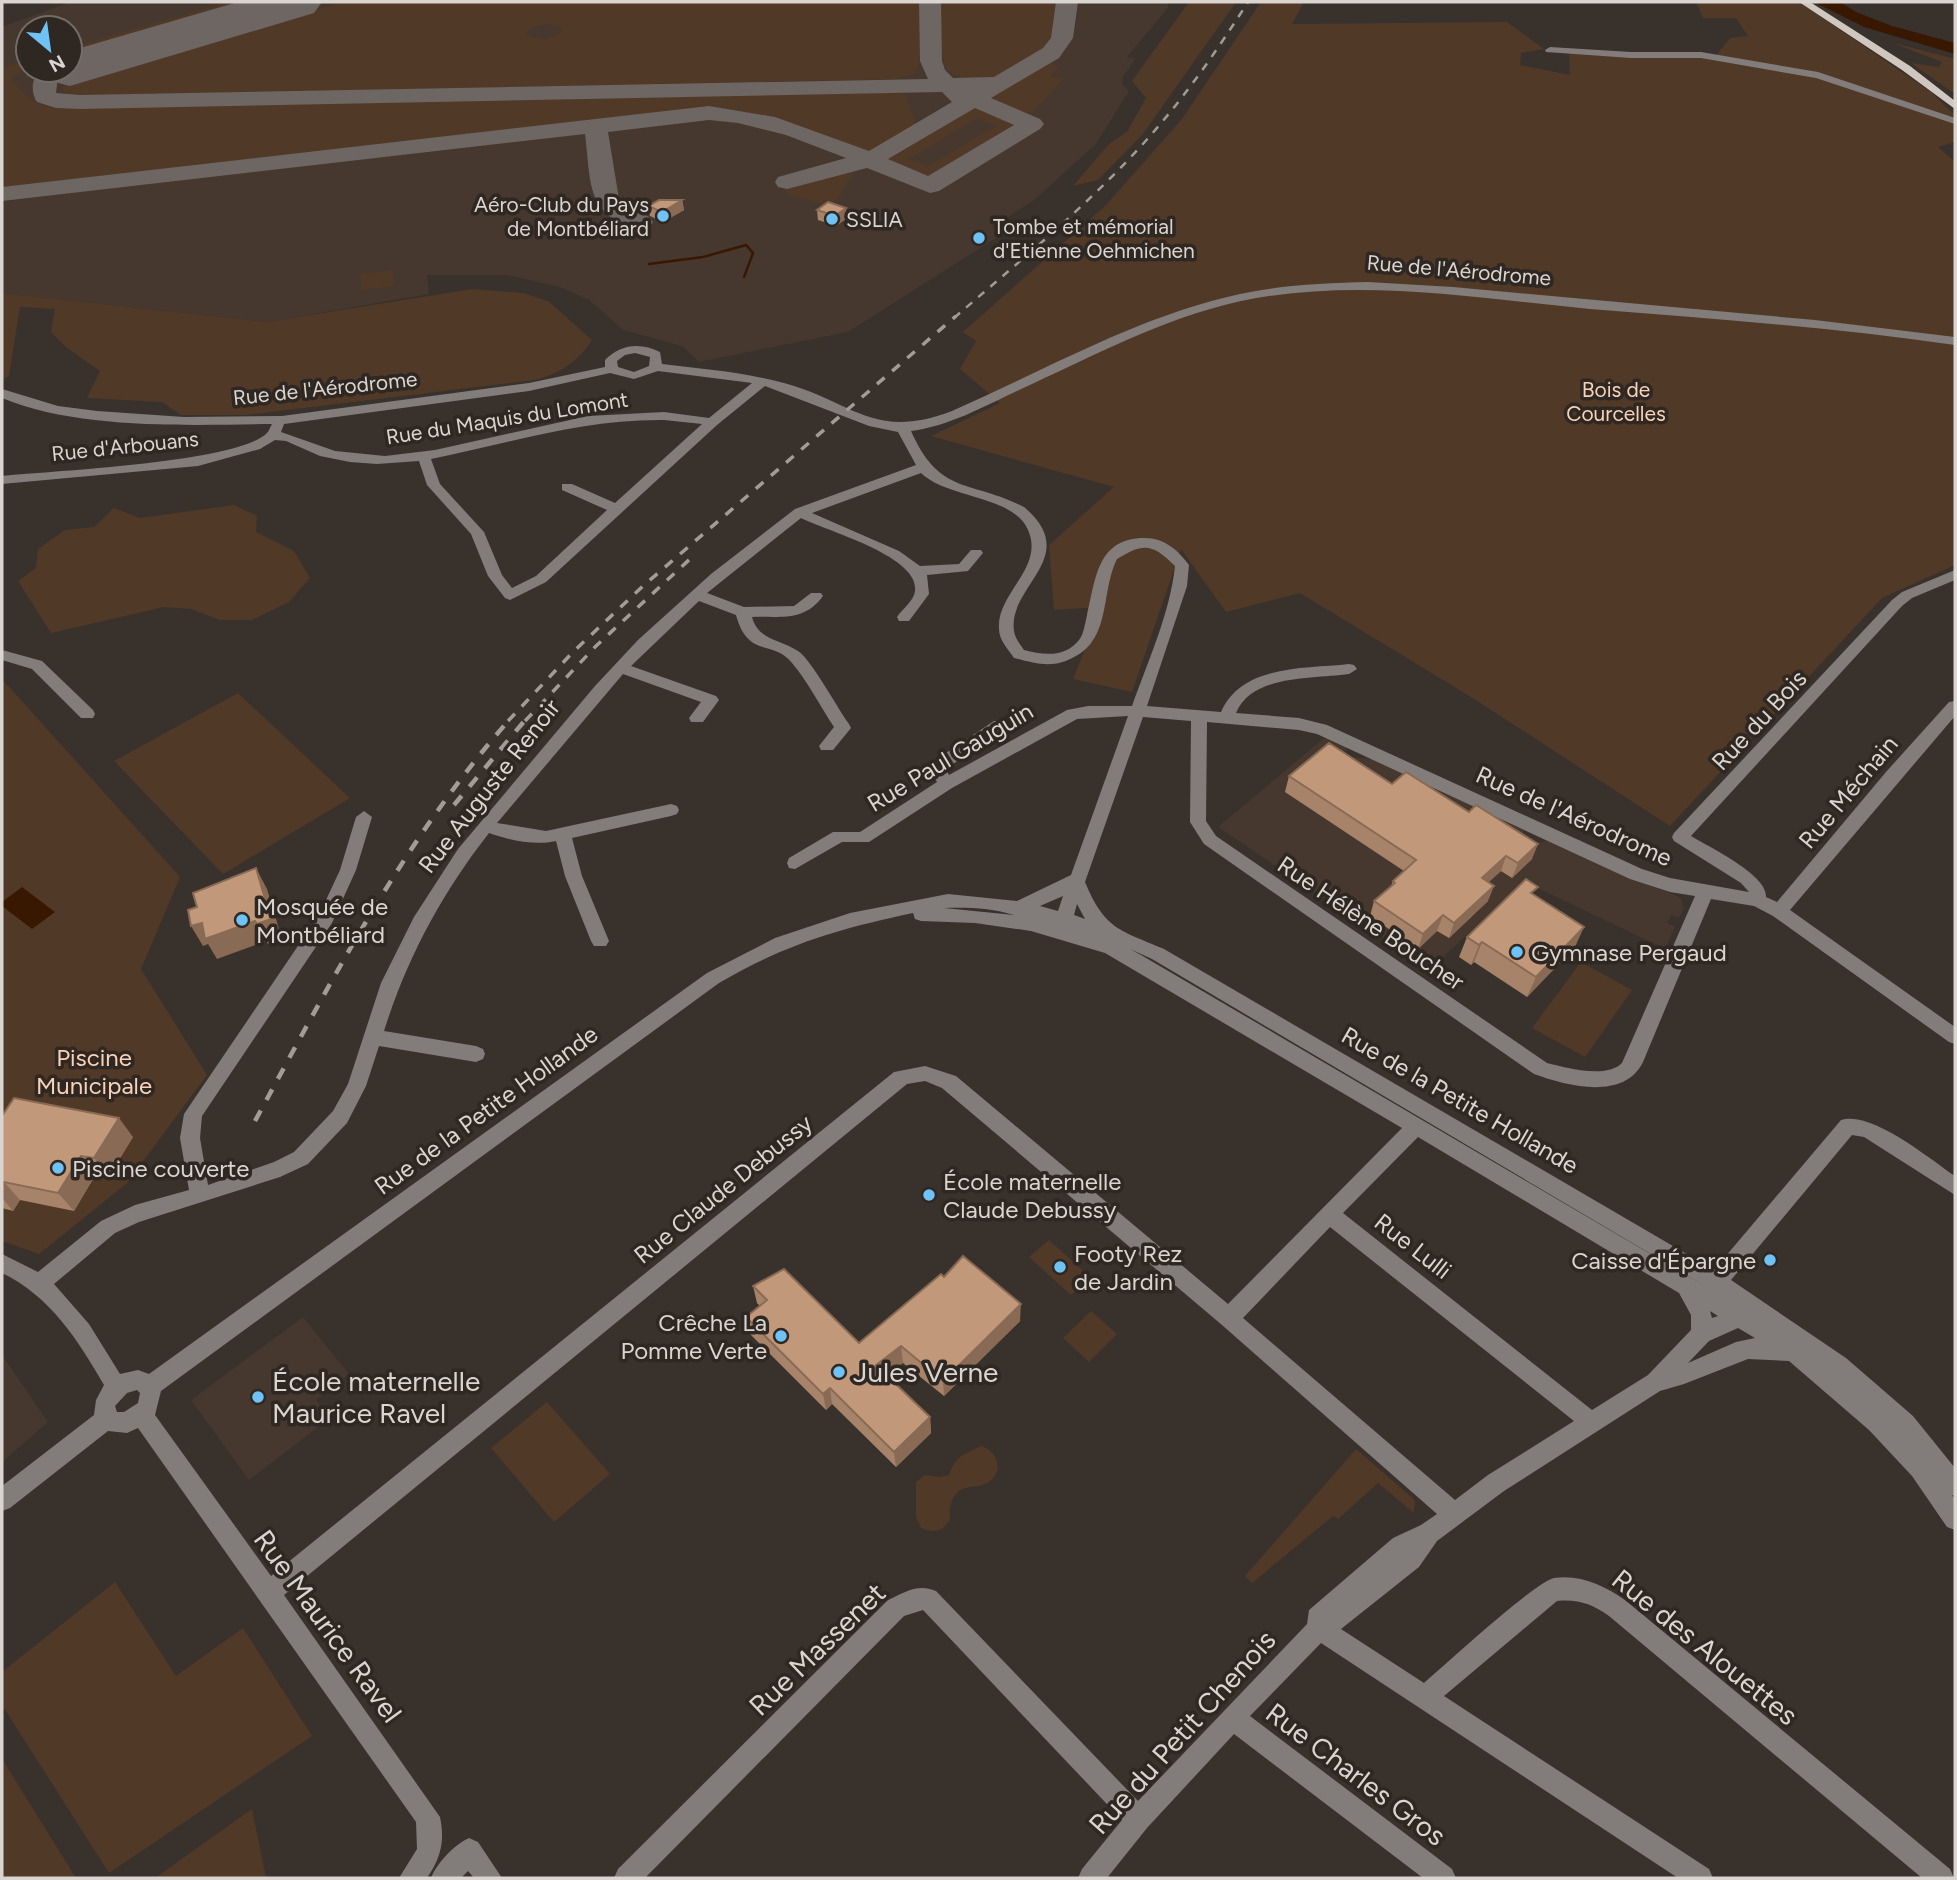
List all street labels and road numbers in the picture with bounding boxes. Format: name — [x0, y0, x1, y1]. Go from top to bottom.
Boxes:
street label: Rue de l'Aérodrome — [1366, 249, 1552, 291]
street label: Rue de l'Aérodrome — [232, 366, 418, 410]
street label: Rue du Maquis du Lomont — [384, 386, 630, 450]
street label: Rue d'Arbouans — [50, 426, 200, 466]
street label: Rue du Bois — [1705, 664, 1813, 776]
street label: Rue Auguste Renoir — [412, 693, 566, 879]
street label: Rue Paul Gauguin — [862, 696, 1038, 818]
street label: Rue Méchain — [1792, 730, 1904, 854]
street label: Rue de l'Aérodrome — [1471, 760, 1677, 872]
street label: Rue Hélène Boucher — [1272, 850, 1470, 996]
street label: Rue de la Petite Hollande — [369, 1019, 603, 1201]
street label: Rue de la Petite Hollande — [1336, 1020, 1584, 1180]
street label: Rue Claude Debussy — [628, 1108, 818, 1270]
street label: Rue Lulli — [1369, 1207, 1457, 1285]
street label: Rue Maurice Ravel — [247, 1523, 409, 1729]
street label: Rue des Alouettes — [1605, 1562, 1805, 1732]
street label: Rue Massenet — [742, 1576, 892, 1722]
street label: Rue du Petit Chenois — [1082, 1623, 1282, 1841]
street label: Rue Charles Gros — [1259, 1695, 1453, 1853]

